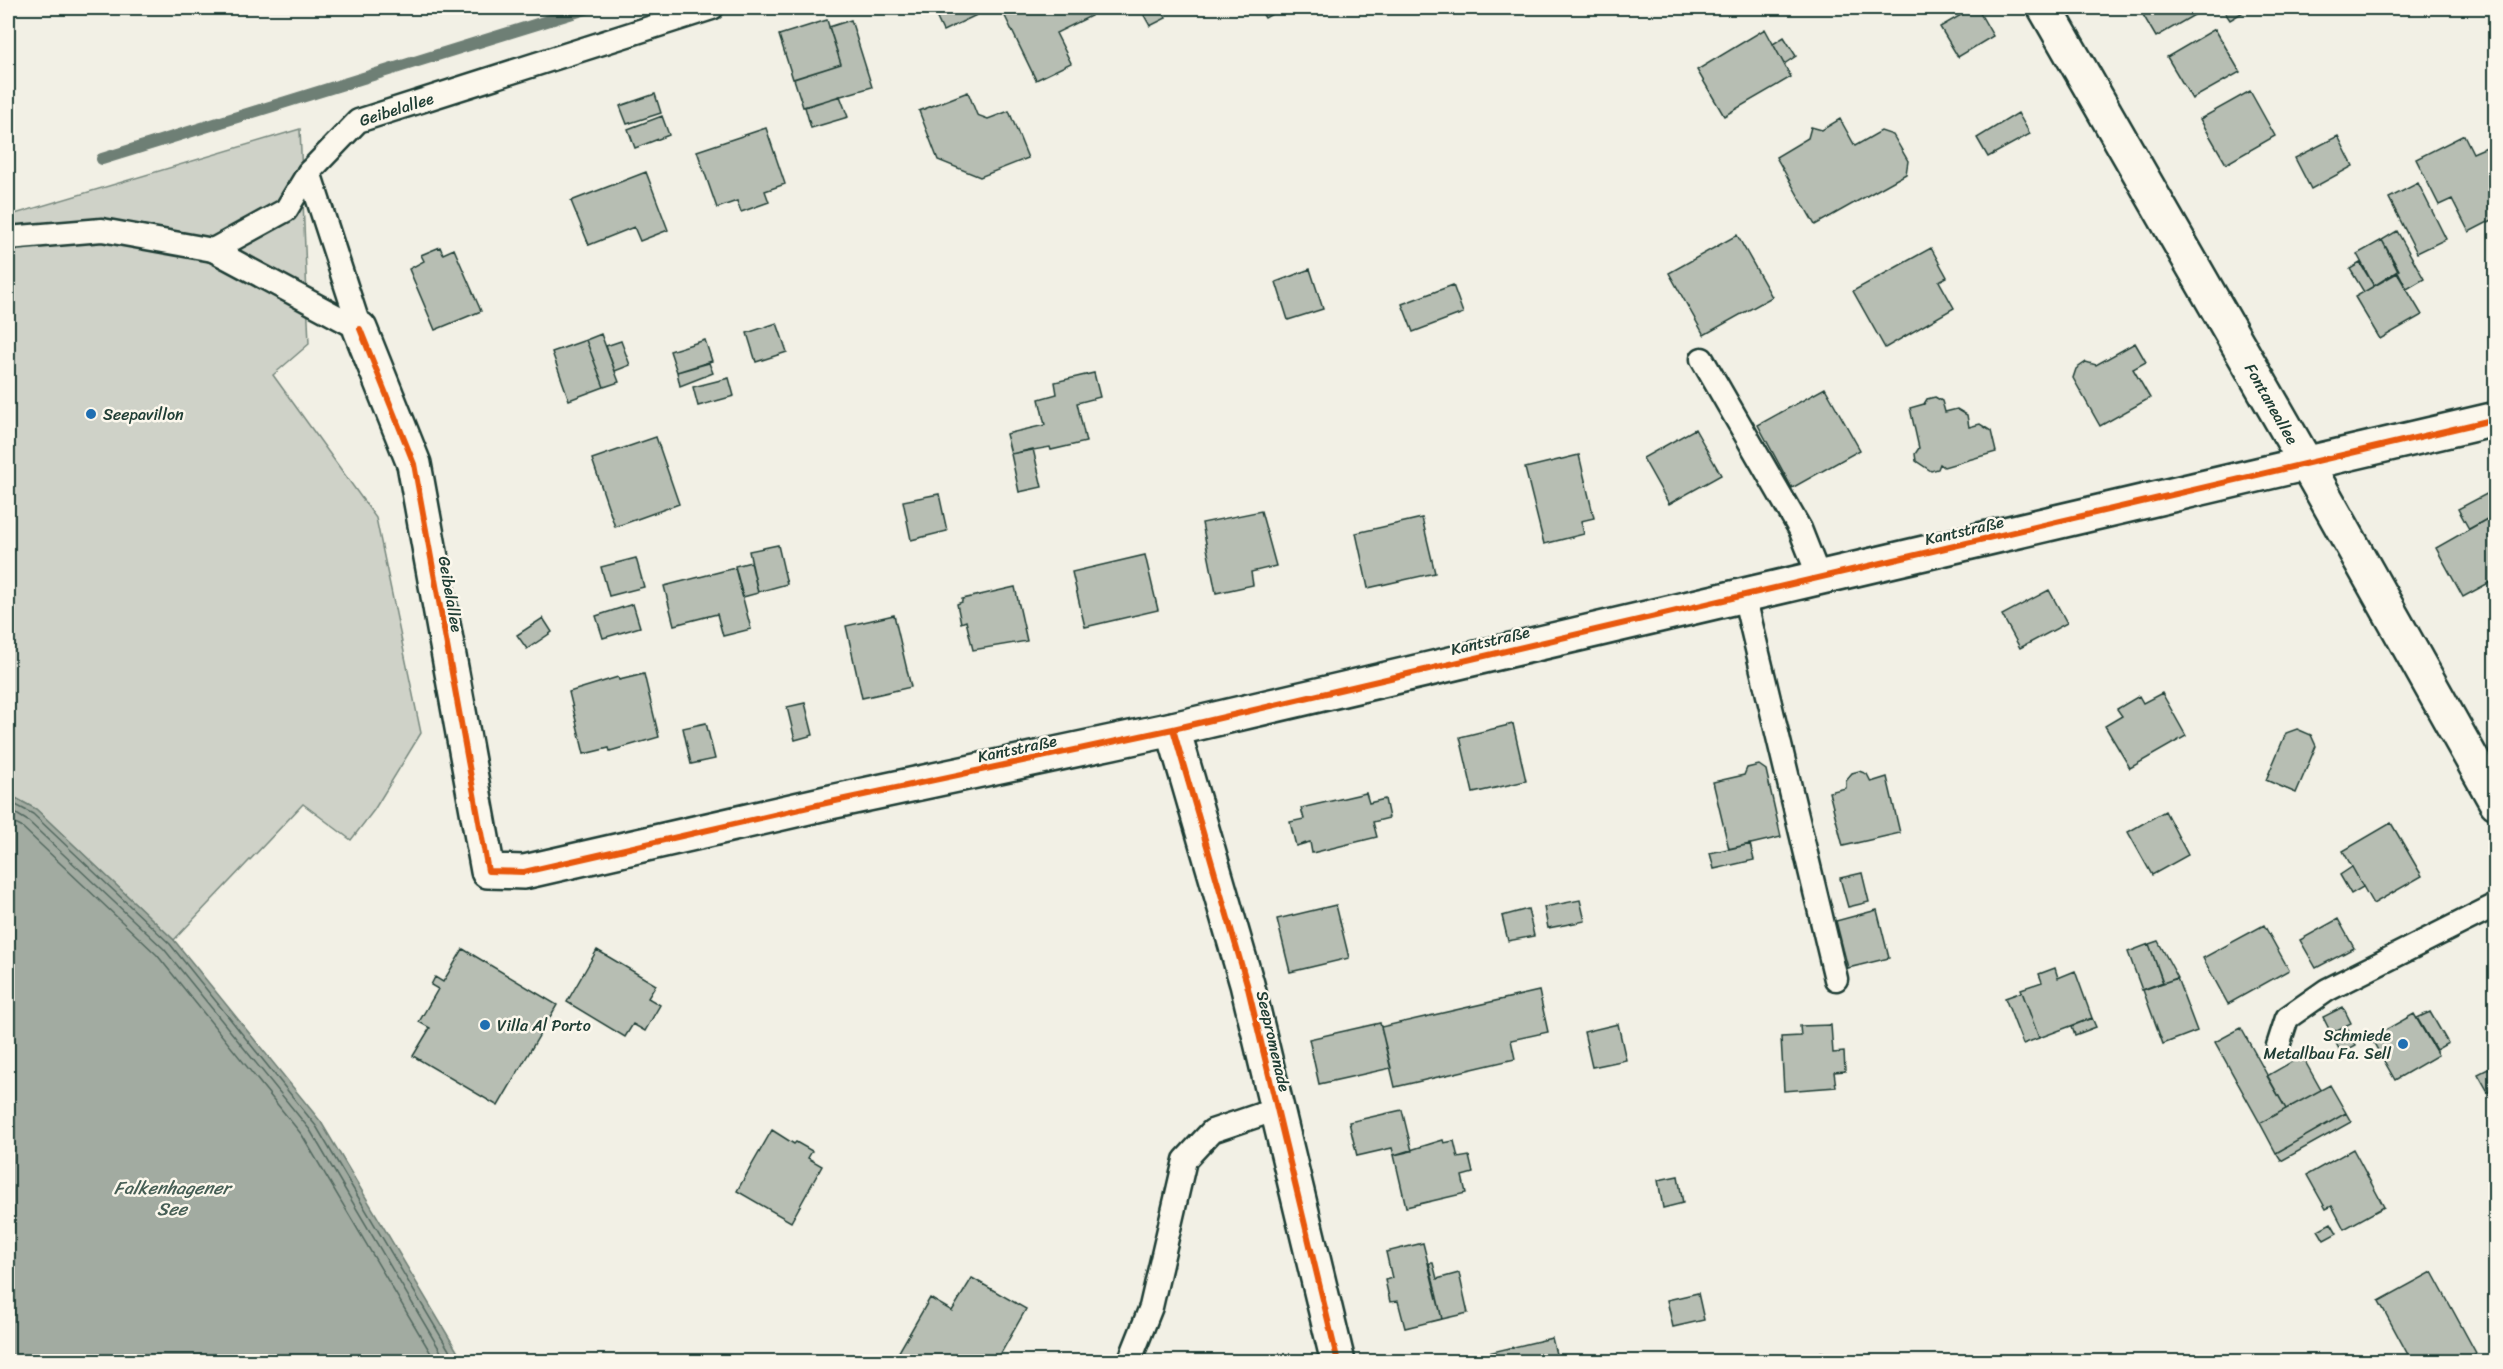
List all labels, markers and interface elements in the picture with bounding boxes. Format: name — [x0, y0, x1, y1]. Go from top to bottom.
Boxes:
street label: Geibelallee — [355, 84, 438, 135]
street label: Fontaneallee — [2236, 358, 2307, 450]
place label: Seepavillon — [103, 400, 184, 429]
marker: Seepavillon — [84, 407, 98, 421]
street label: Kantstraße — [1922, 507, 2007, 554]
street label: Geibelallee — [430, 554, 472, 635]
street label: Kantstraße — [1448, 617, 1533, 664]
street label: Kantstraße — [975, 726, 1060, 771]
street label: Seepromenade — [1248, 988, 1299, 1095]
place label: Villa Al Porto — [497, 1011, 591, 1040]
marker: Villa Al Porto — [478, 1018, 492, 1032]
place label: Schmiede Metallbau Fa. Sell — [2263, 1021, 2391, 1068]
marker: Schmiede Metallbau Fa. Sell — [2396, 1037, 2410, 1051]
water label: Falkenhagener See — [114, 1172, 234, 1225]

